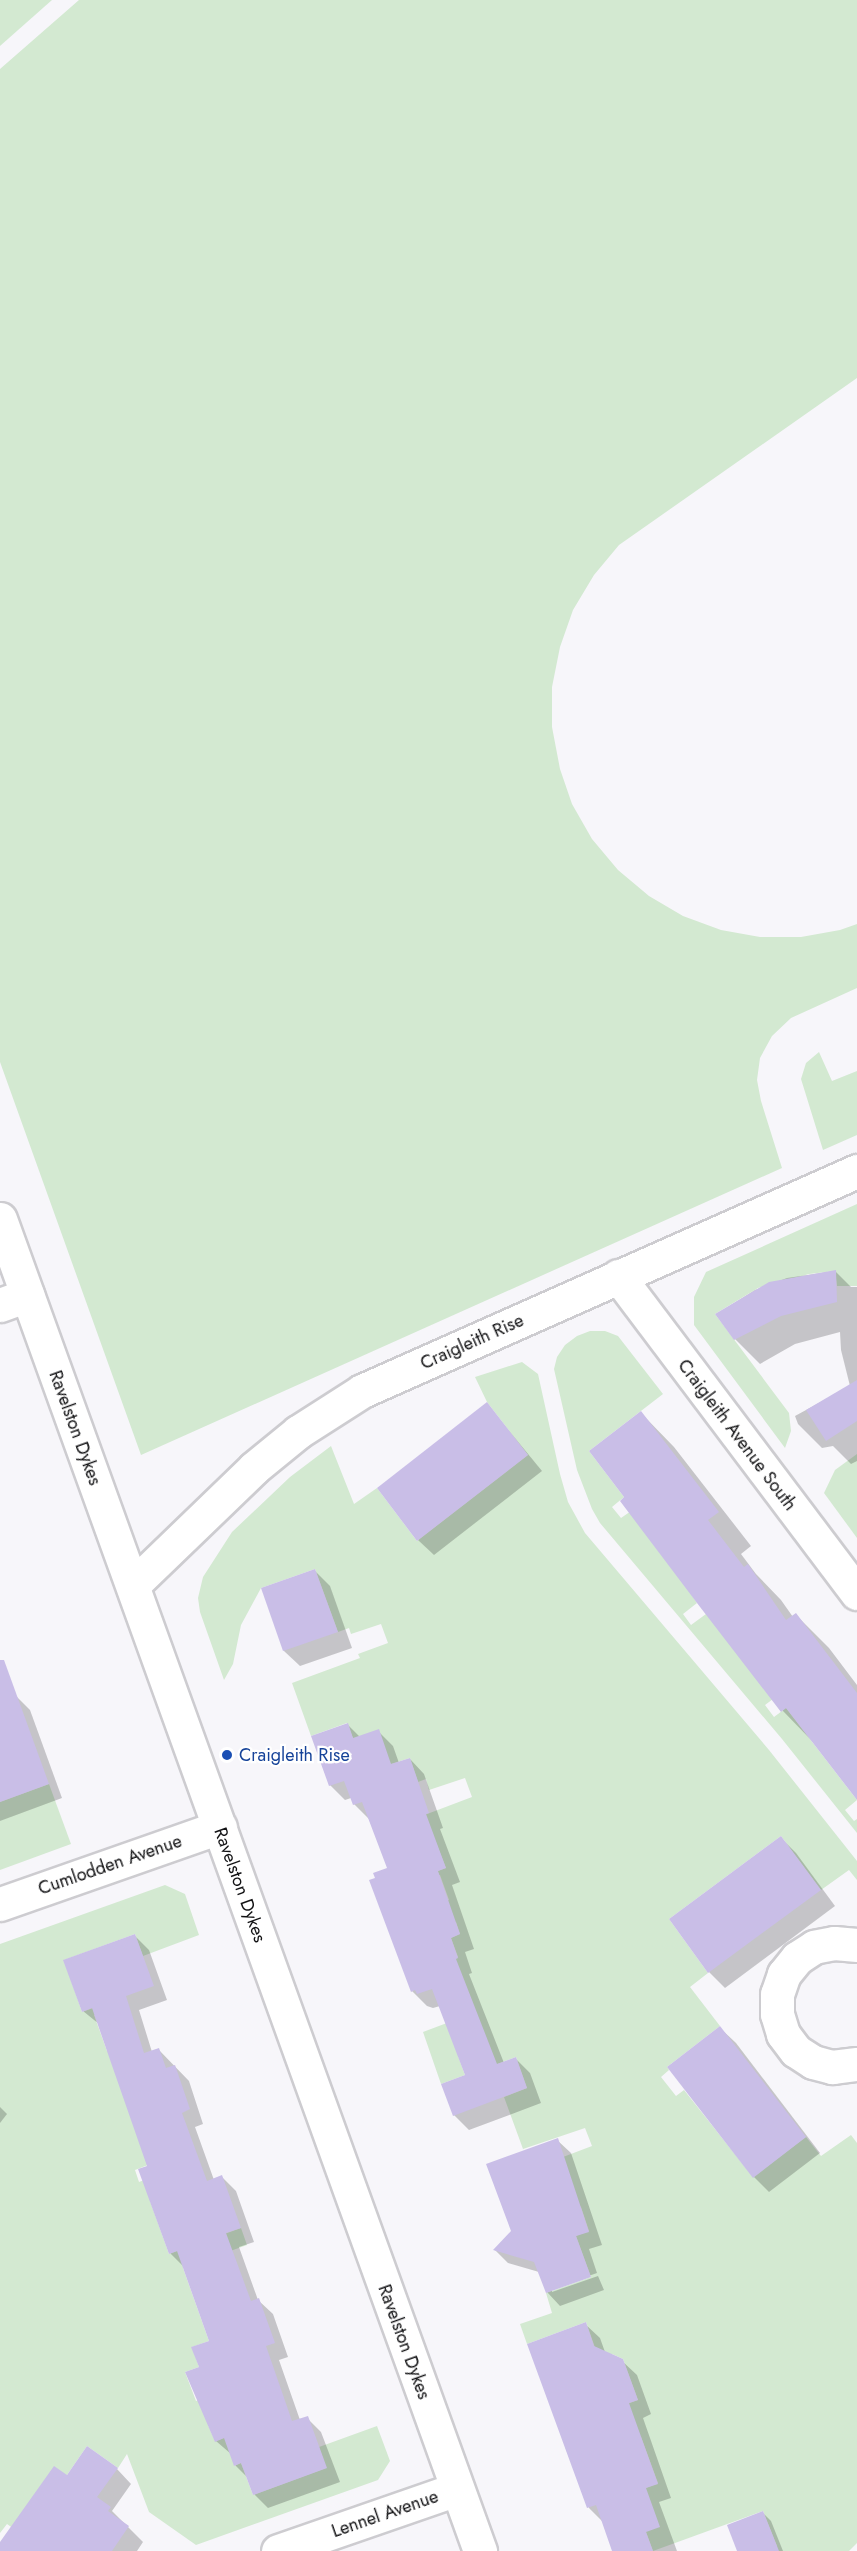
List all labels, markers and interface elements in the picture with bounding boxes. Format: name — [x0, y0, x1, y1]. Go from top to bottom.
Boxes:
street label: Craigleith Rise — [417, 1310, 527, 1374]
street label: Craigleith Avenue South — [673, 1355, 801, 1515]
street label: Ravelston Dykes — [44, 1368, 106, 1488]
place label: Craigleith Rise — [239, 1744, 350, 1766]
marker: Craigleith Rise — [220, 1748, 234, 1762]
street label: Ravelston Dykes — [209, 1825, 271, 1945]
street label: Cumlodden Avenue — [35, 1830, 185, 1900]
street label: Ravelston Dykes — [373, 2282, 435, 2402]
street label: Lennel Avenue — [329, 2486, 441, 2542]

